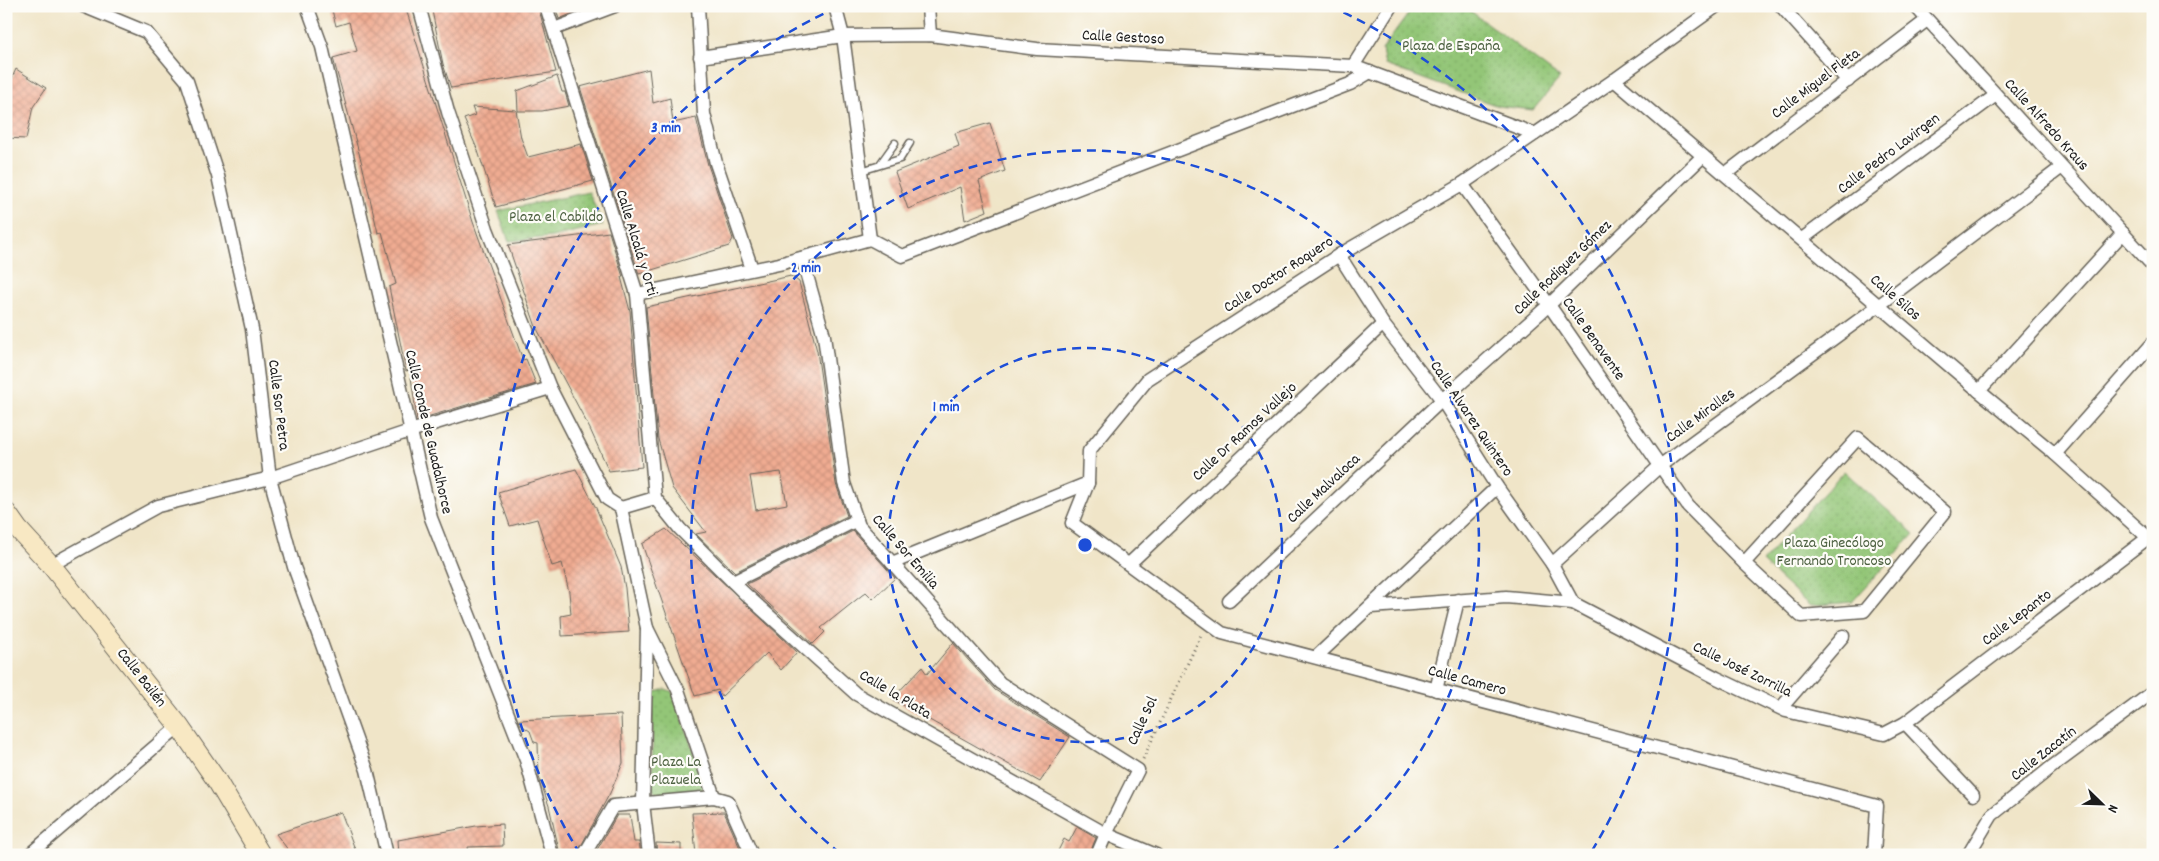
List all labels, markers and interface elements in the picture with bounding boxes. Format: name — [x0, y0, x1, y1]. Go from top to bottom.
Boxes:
street label: Calle Gestoso — [1081, 24, 1165, 52]
park label: Plaza de España — [1402, 35, 1500, 58]
street label: Calle Miguel Fleta — [1767, 43, 1866, 125]
street label: Calle Alfredo Kraus — [1998, 74, 2094, 177]
street label: Calle Pedro Lavirgen — [1833, 108, 1945, 200]
text: 3 min — [651, 118, 681, 140]
street label: Calle Alcalá y Orti — [609, 187, 663, 299]
park label: Plaza el Cabildo — [509, 206, 603, 229]
street label: Calle Rodiguez Gómez — [1509, 215, 1617, 321]
street label: Calle Doctor Roquero — [1219, 231, 1339, 319]
text: 2 min — [791, 258, 821, 280]
street label: Calle Silos — [1864, 269, 1926, 327]
street label: Calle Benavente — [1556, 293, 1630, 385]
street label: Calle Conde de Guadalhorce — [398, 348, 458, 516]
street label: Calle Alvarez Quintero — [1424, 356, 1518, 482]
street label: Calle Sor Petra — [261, 358, 295, 452]
street label: Calle Dr Ramos Vallejo — [1187, 377, 1303, 487]
street label: Calle Miralles — [1662, 383, 1741, 449]
text: 1 min — [933, 397, 959, 419]
street label: Calle Malvaloca — [1282, 448, 1366, 529]
street label: Calle Sor Emilia — [866, 509, 944, 595]
park label: Plaza Ginecólogo Fernando Troncoso — [1777, 532, 1891, 573]
centre of rings — [1076, 536, 1094, 554]
street label: Calle Lepanto — [1977, 584, 2057, 652]
street label: Calle José Zorrilla — [1688, 636, 1796, 704]
street label: Calle Bailén — [110, 643, 172, 713]
street label: Calle Camero — [1425, 660, 1509, 702]
street label: Calle la Plata — [854, 664, 936, 726]
street label: Calle Sol — [1122, 693, 1164, 749]
street label: Calle Zacatín — [2006, 721, 2082, 787]
park label: Plaza La Plazuela — [651, 751, 701, 792]
north arrow — [2076, 778, 2126, 828]
text: N — [2102, 801, 2123, 815]

